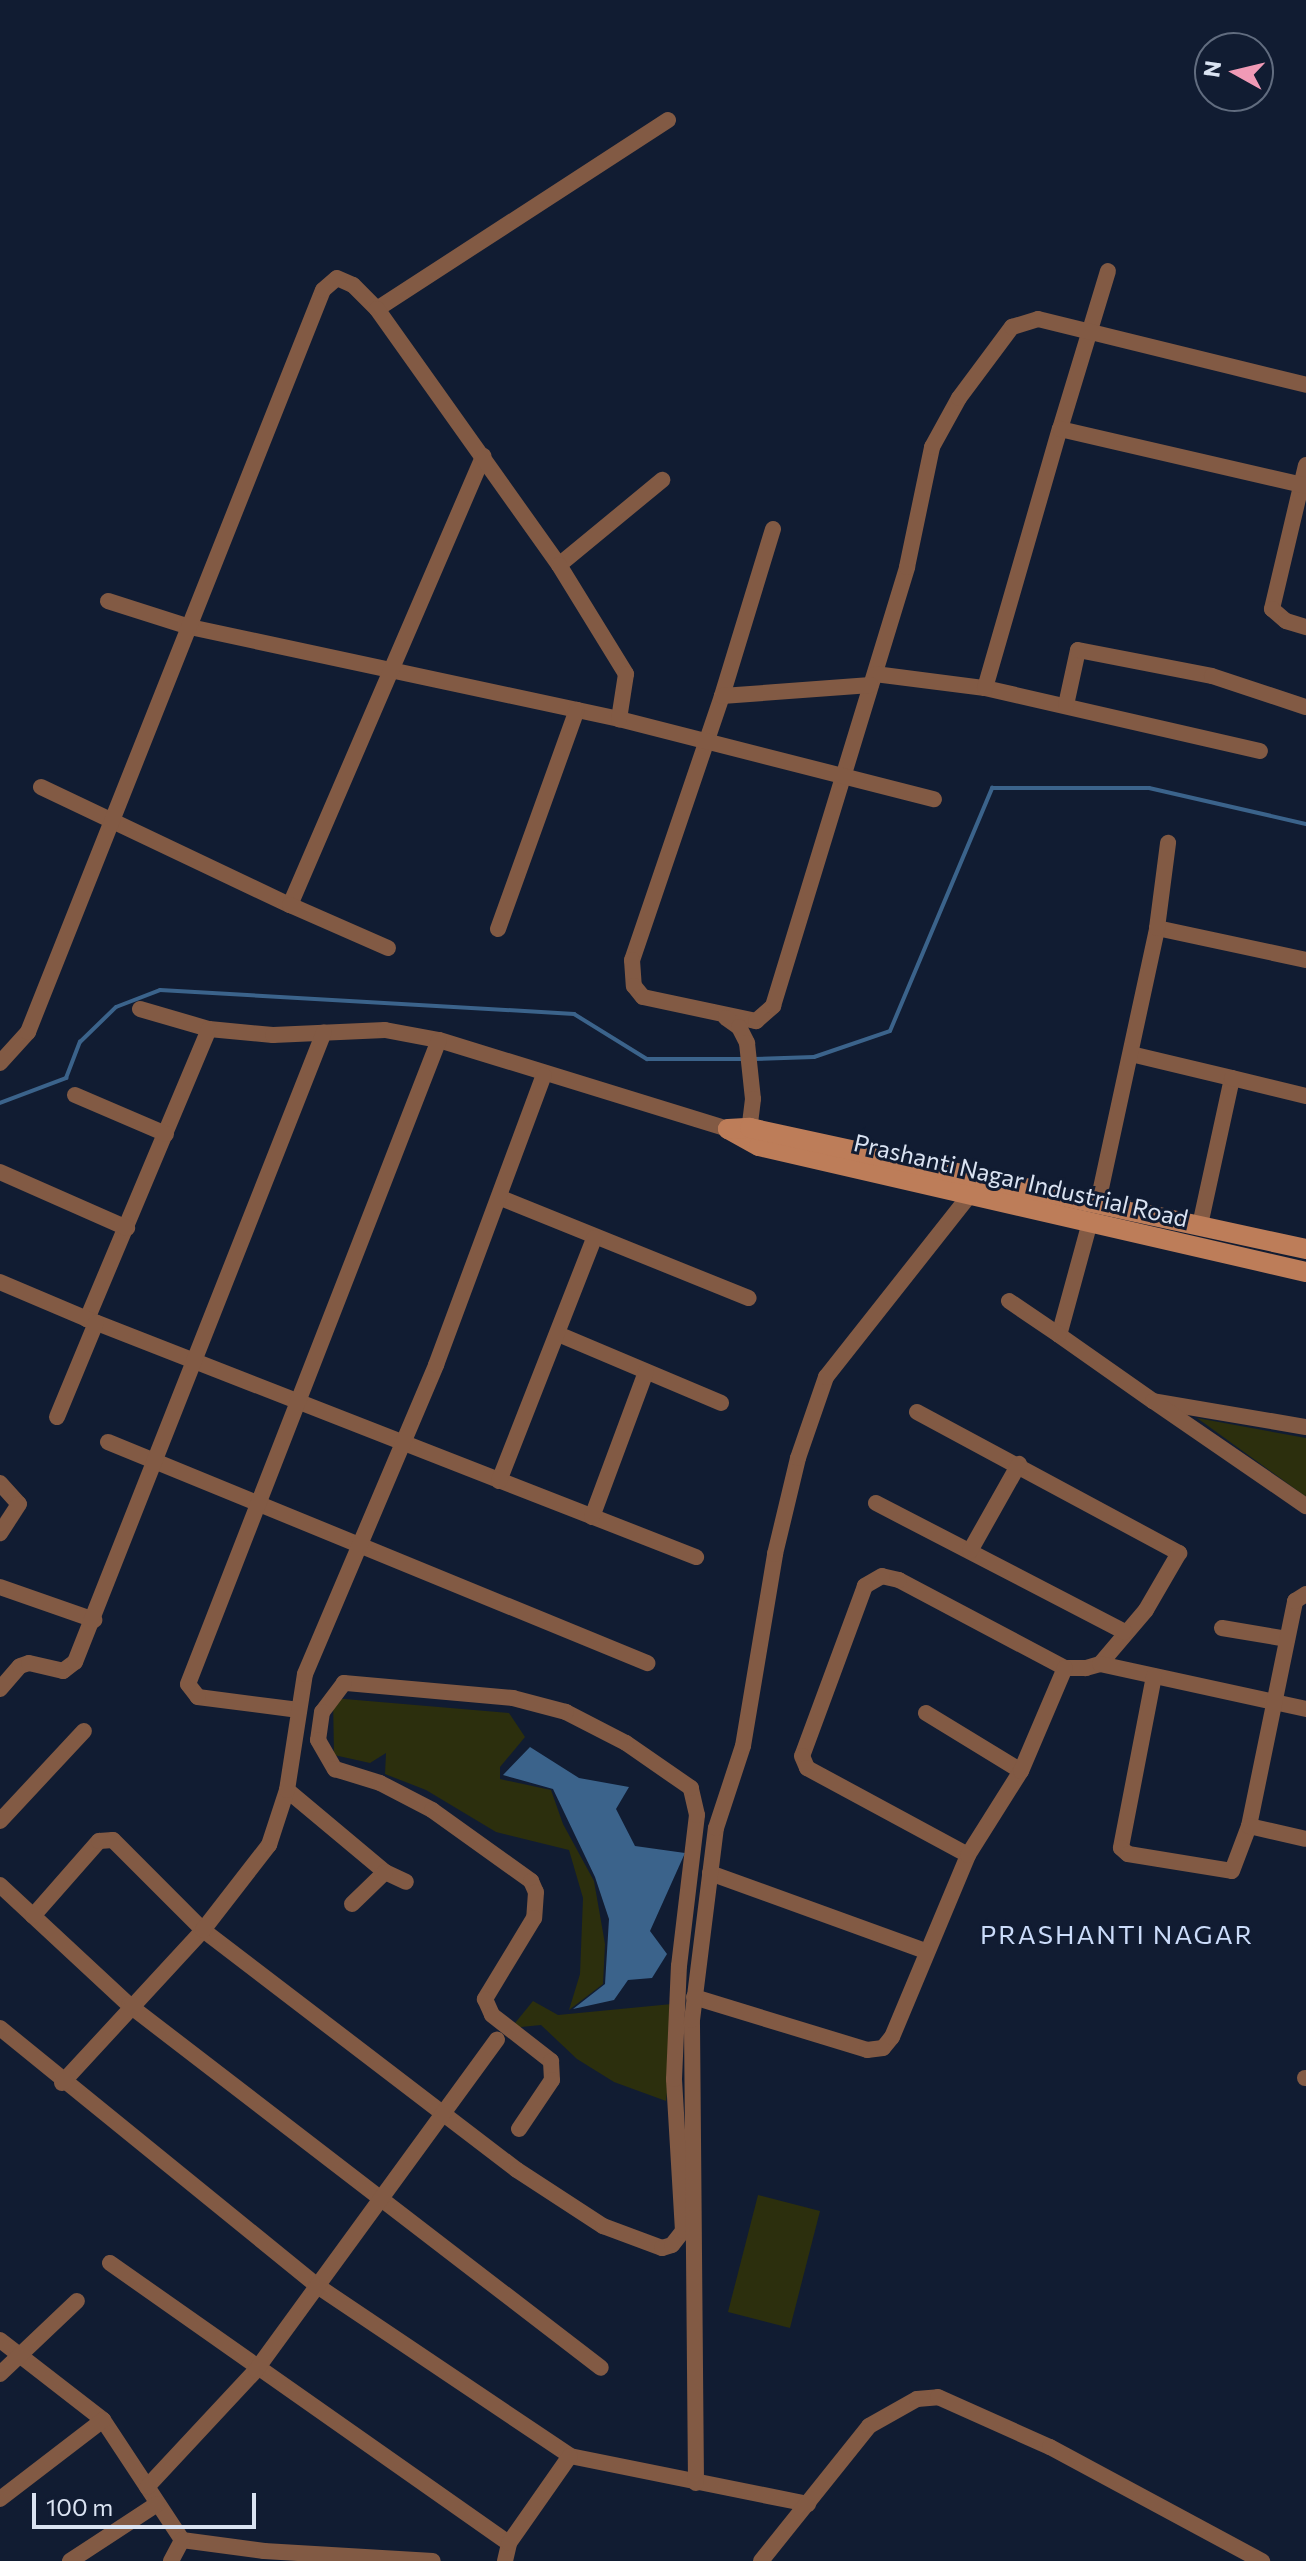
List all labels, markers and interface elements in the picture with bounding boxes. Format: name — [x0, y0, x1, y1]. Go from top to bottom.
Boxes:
north arrow — [1194, 32, 1274, 112]
text: N — [1197, 59, 1226, 79]
street label: Prashanti Nagar Industrial Road — [851, 1127, 1191, 1233]
district label: PRASHANTI NAGAR — [980, 1918, 1254, 1950]
scale bar — [36, 2477, 260, 2527]
text: 100 m — [46, 2492, 113, 2521]

